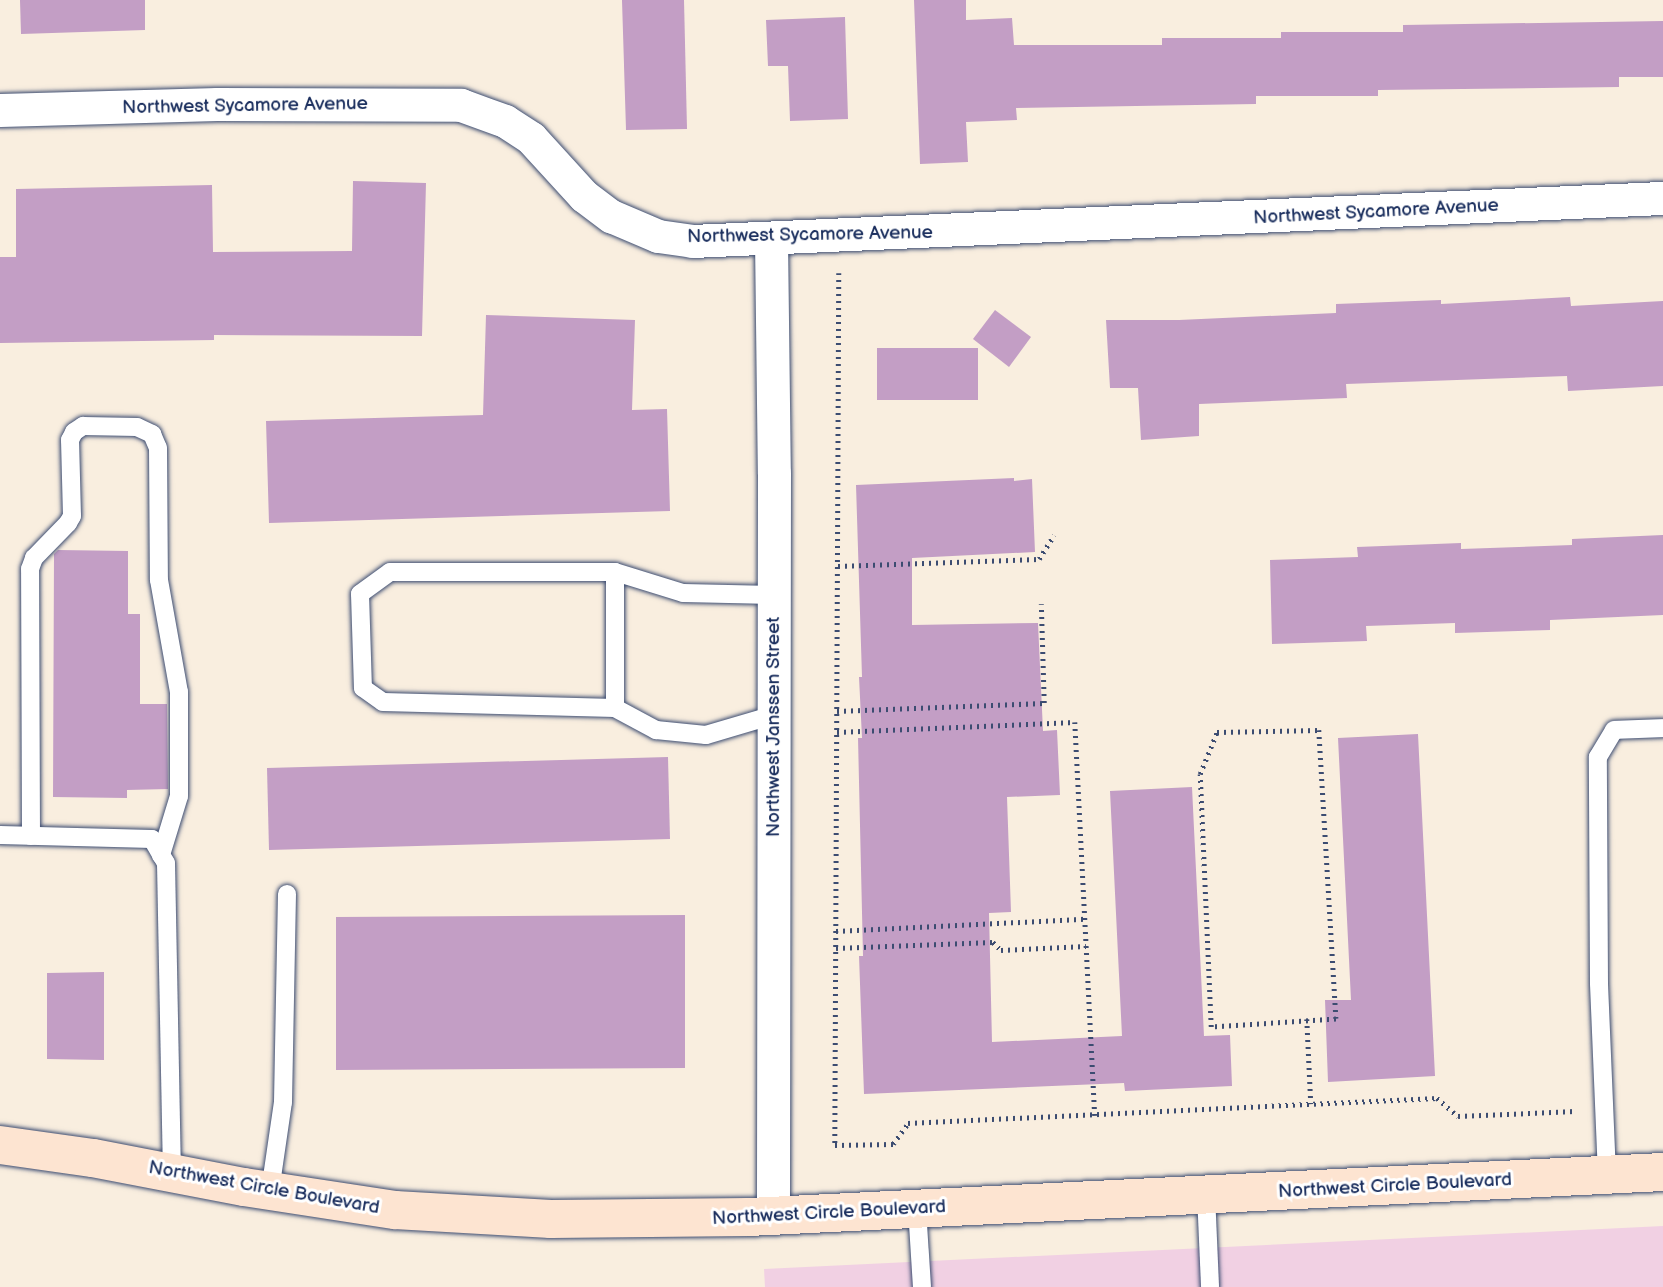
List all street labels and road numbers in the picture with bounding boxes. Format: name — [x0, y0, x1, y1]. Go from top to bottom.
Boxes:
street label: Northwest Sycamore Avenue — [122, 92, 368, 120]
street label: Northwest Sycamore Avenue — [1252, 194, 1500, 230]
street label: Northwest Sycamore Avenue — [687, 221, 933, 249]
street label: Northwest Janssen Street — [763, 616, 785, 838]
street label: Northwest Circle Boulevard — [147, 1156, 381, 1220]
street label: Northwest Circle Boulevard — [1277, 1168, 1513, 1204]
street label: Northwest Circle Boulevard — [711, 1195, 947, 1231]

